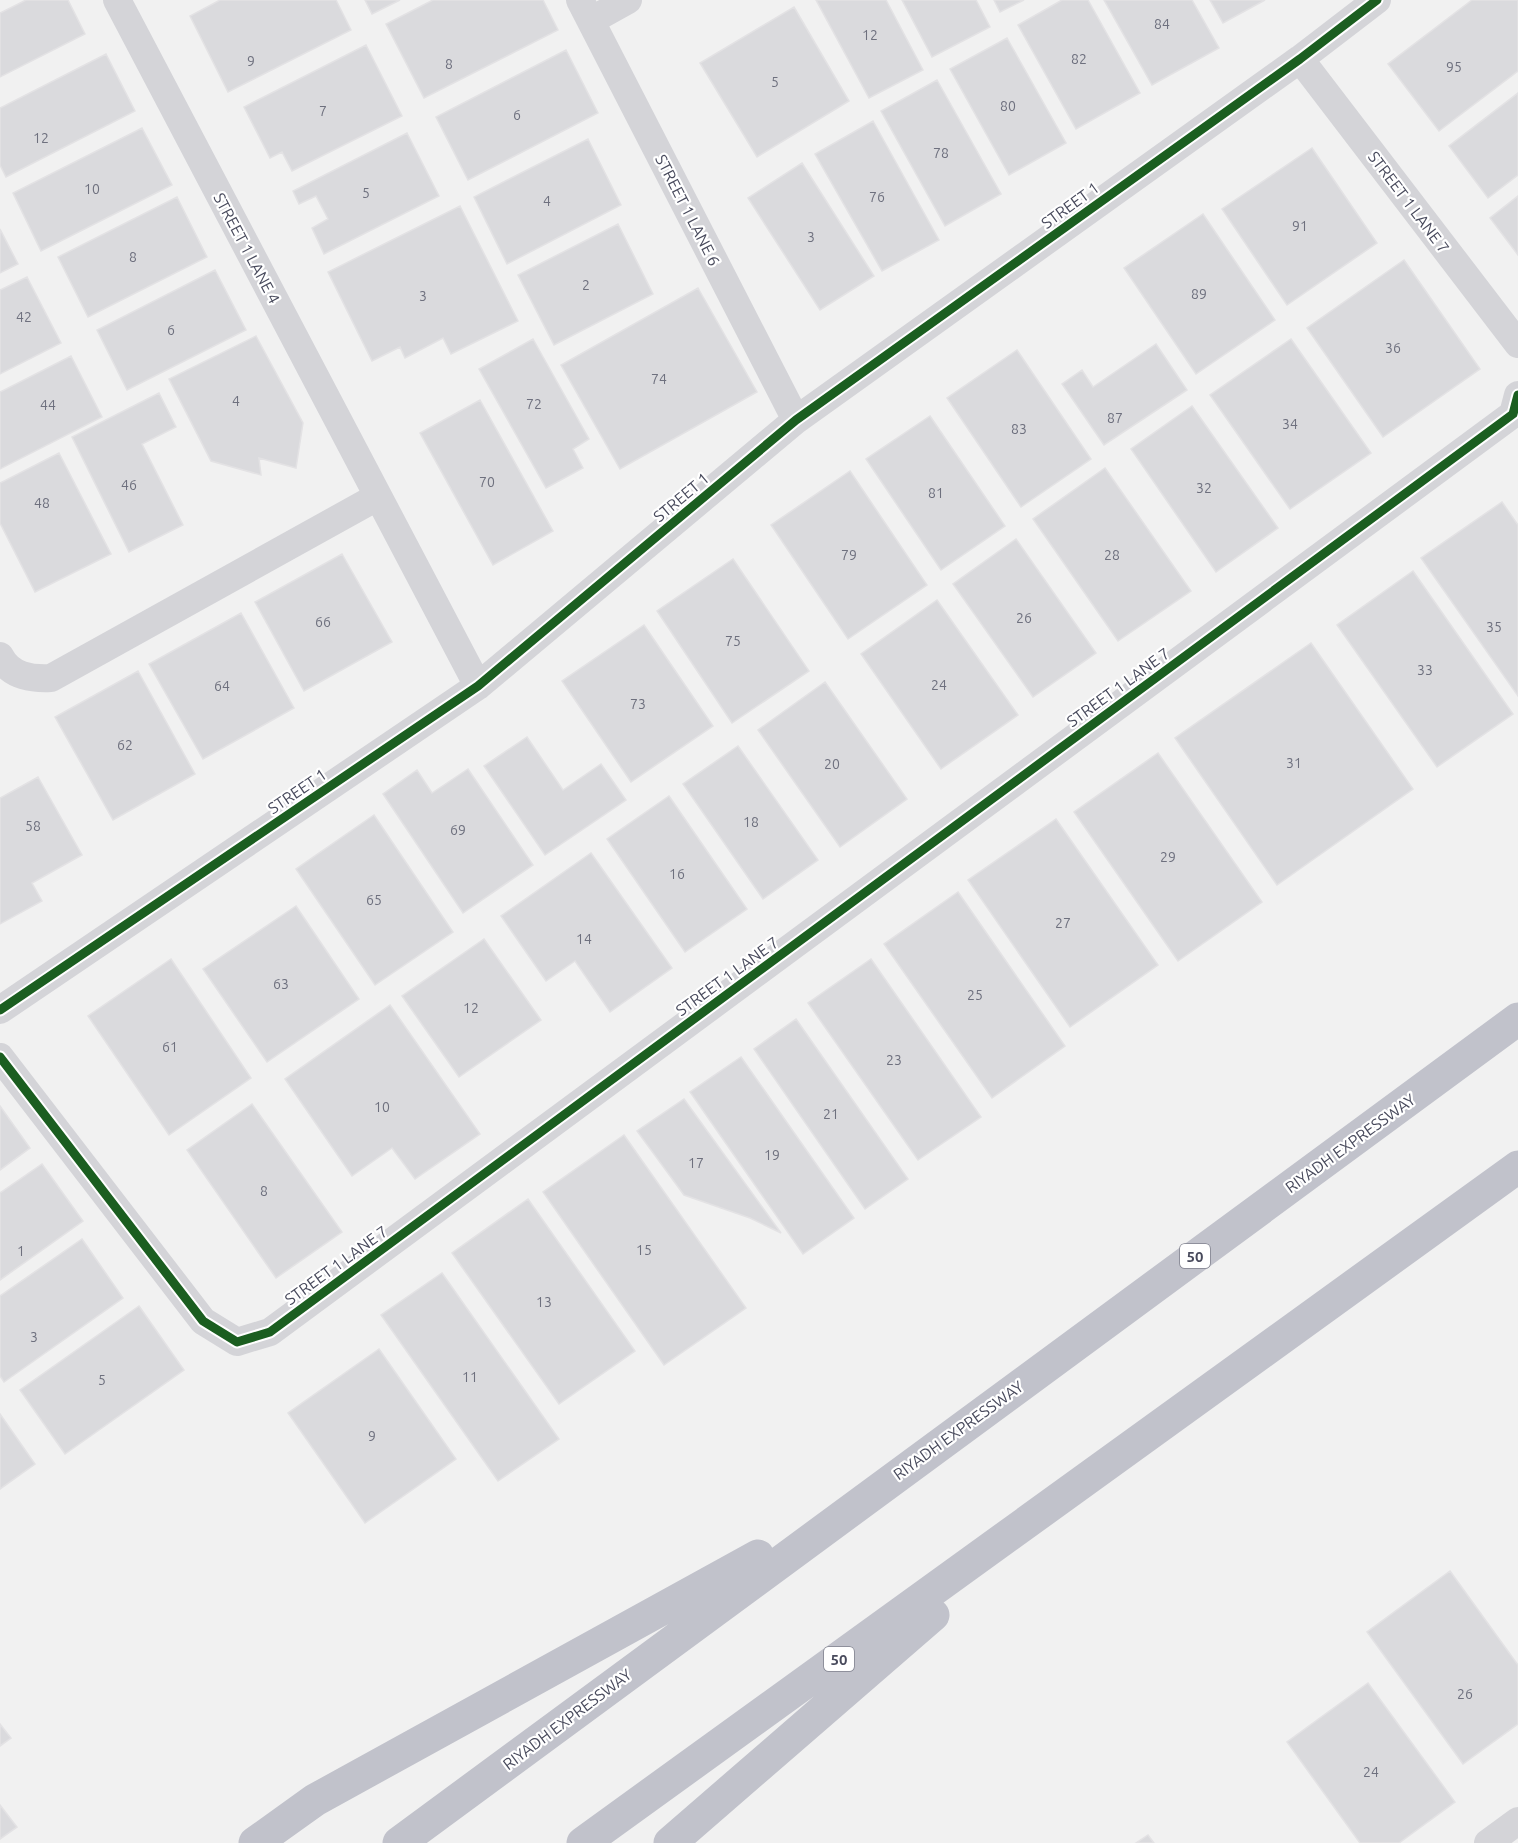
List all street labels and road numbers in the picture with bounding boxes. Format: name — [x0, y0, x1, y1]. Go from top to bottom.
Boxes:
street label: STREET 1 LANE 7 — [1365, 148, 1453, 256]
street label: STREET 1 LANE 6 — [652, 151, 724, 269]
street label: STREET 1 — [1038, 178, 1102, 232]
street label: STREET 1 LANE 4 — [210, 190, 284, 306]
street label: STREET 1 — [650, 469, 712, 525]
street label: STREET 1 LANE 7 — [1063, 644, 1173, 730]
street label: STREET 1 — [264, 765, 330, 817]
street label: STREET 1 LANE 7 — [672, 933, 782, 1019]
street label: RIYADH EXPRESSWAY — [1282, 1089, 1419, 1196]
street label: STREET 1 LANE 7 — [281, 1222, 391, 1308]
road number: 50 — [1180, 1244, 1210, 1268]
street label: RIYADH EXPRESSWAY — [890, 1376, 1027, 1483]
road number: 50 — [824, 1647, 854, 1671]
street label: RIYADH EXPRESSWAY — [499, 1664, 635, 1773]

